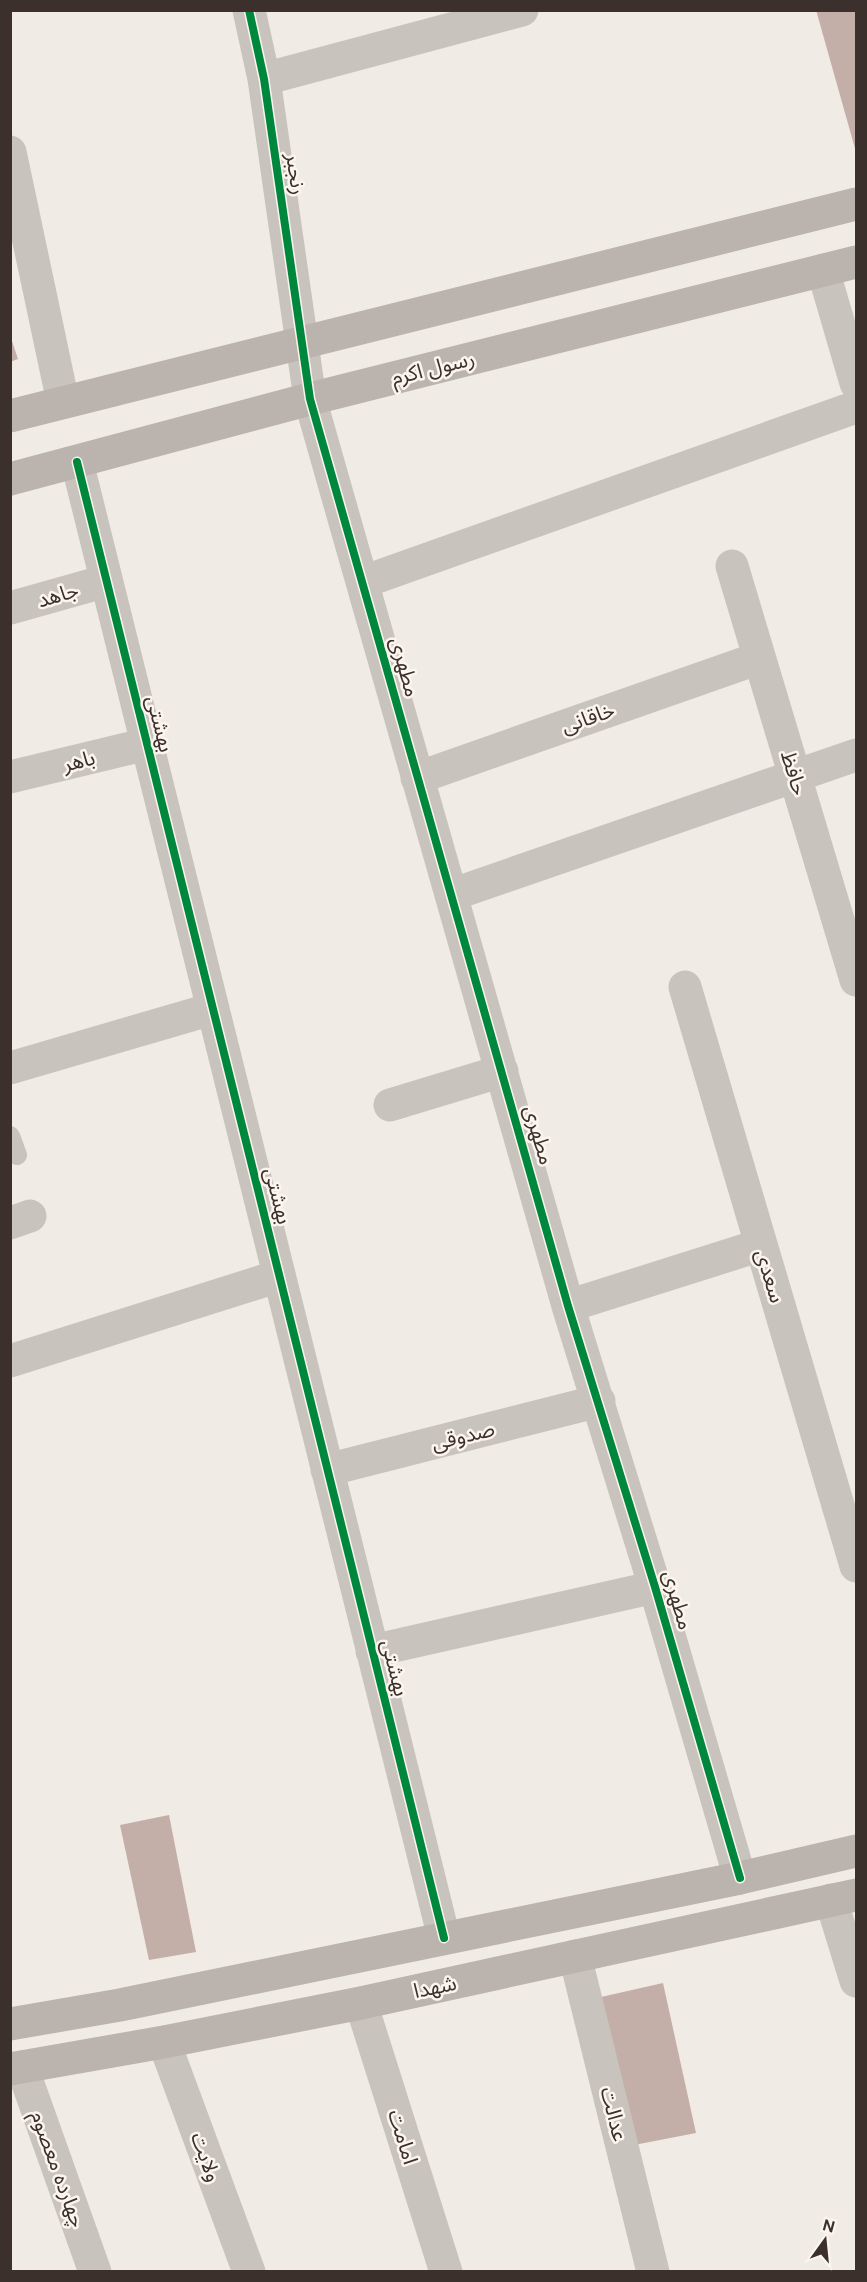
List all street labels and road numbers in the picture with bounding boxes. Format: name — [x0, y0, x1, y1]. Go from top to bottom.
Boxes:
street label: رنجبر — [279, 150, 313, 197]
street label: رسول اکرم — [388, 344, 478, 394]
street label: جاهد — [34, 576, 82, 614]
street label: مطهری — [384, 634, 426, 700]
street label: بهشتی — [139, 693, 181, 755]
street label: خاقانی — [557, 696, 619, 740]
street label: باهر — [59, 744, 98, 779]
street label: حافظ — [774, 747, 814, 799]
street label: مطهری — [517, 1102, 561, 1168]
street label: بهشتی — [257, 1165, 299, 1227]
street label: سعدی — [749, 1246, 791, 1306]
street label: صدوقی — [428, 1415, 498, 1457]
street label: مطهری — [656, 1567, 700, 1633]
street label: بهشتی — [374, 1637, 416, 1699]
street label: شهدا — [411, 1969, 459, 2005]
street label: عدالت — [594, 2084, 634, 2144]
street label: امامت — [381, 2106, 425, 2168]
street label: چهارده معصوم — [22, 2107, 92, 2232]
street label: ولایت — [184, 2128, 228, 2186]

